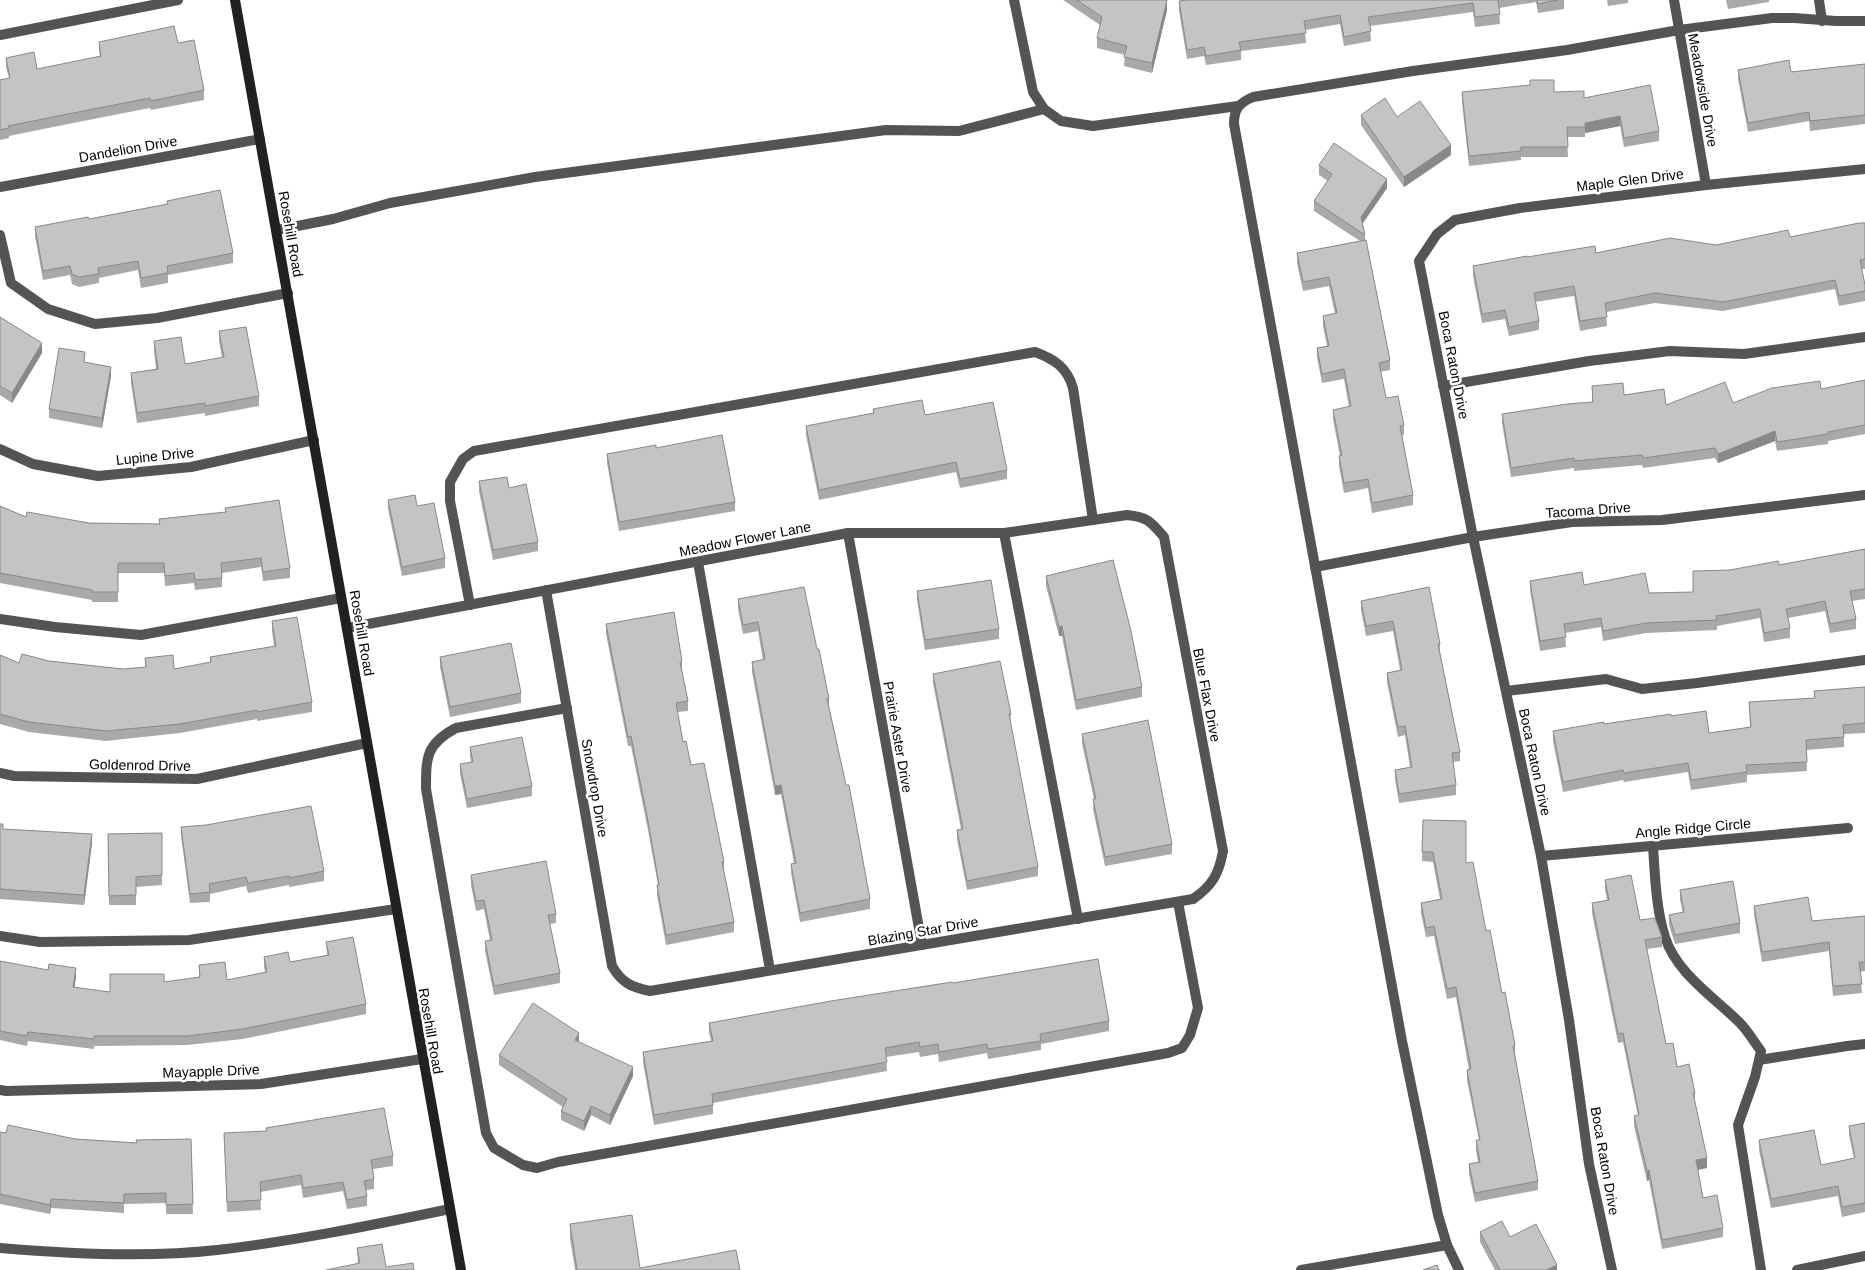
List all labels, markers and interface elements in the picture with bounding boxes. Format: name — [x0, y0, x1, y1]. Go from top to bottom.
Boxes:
street label: Meadowside Drive — [1685, 32, 1721, 148]
street label: Dandelion Drive — [78, 132, 179, 166]
street label: Maple Glen Drive — [1575, 165, 1685, 195]
street label: Rosehill Road — [276, 190, 306, 278]
street label: Boca Raton Drive — [1436, 310, 1472, 421]
street label: Lupine Drive — [115, 444, 195, 468]
street label: Tacoma Drive — [1545, 499, 1631, 521]
street label: Meadow Flower Lane — [678, 518, 812, 560]
street label: Rosehill Road — [347, 589, 377, 677]
street label: Blue Flax Drive — [1190, 647, 1224, 743]
street label: Prairie Aster Drive — [880, 680, 916, 794]
street label: Boca Raton Drive — [1516, 707, 1554, 818]
street label: Snowdrop Drive — [578, 738, 612, 839]
street label: Goldenrod Drive — [89, 756, 191, 774]
street label: Angle Ridge Circle — [1635, 815, 1752, 841]
street label: Blazing Star Drive — [866, 913, 980, 949]
street label: Rosehill Road — [416, 987, 446, 1075]
street label: Mayapple Drive — [162, 1061, 260, 1081]
street label: Boca Raton Drive — [1588, 1106, 1622, 1217]

